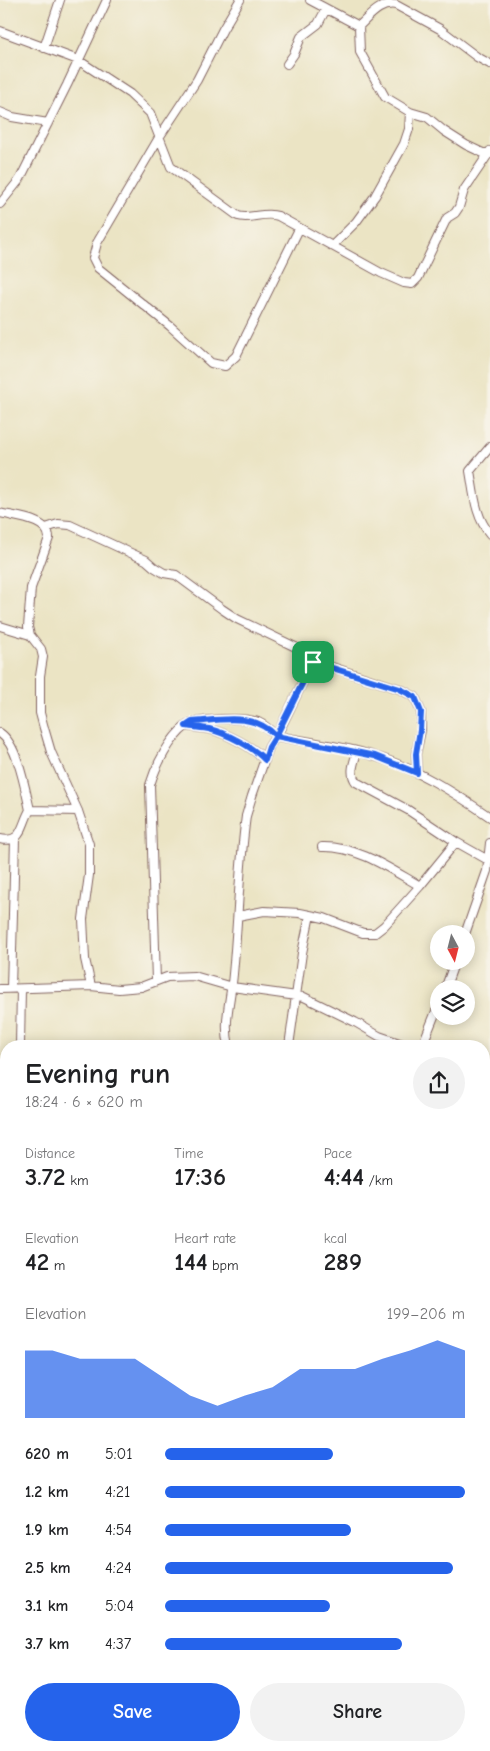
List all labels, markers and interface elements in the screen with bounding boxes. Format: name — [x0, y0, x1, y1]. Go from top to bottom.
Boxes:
pin — [292, 641, 334, 683]
icon: arrive — [299, 648, 327, 676]
north arrow — [430, 925, 475, 970]
map controls — [430, 925, 475, 1025]
button: layers — [430, 980, 475, 1025]
button: share — [413, 1057, 465, 1109]
text: Evening run — [25, 1058, 170, 1090]
text: 18:24 · 6 × 620 m — [25, 1093, 143, 1111]
text: Distance — [25, 1145, 75, 1162]
text: Time — [174, 1145, 203, 1162]
text: Pace — [324, 1145, 352, 1162]
text: 3.72 — [25, 1162, 66, 1191]
text: 17:36 — [174, 1162, 226, 1191]
text: 4:44 — [324, 1162, 364, 1191]
text: km — [66, 1172, 89, 1189]
text: /km — [364, 1172, 393, 1189]
text: Elevation — [25, 1230, 79, 1247]
text: Heart rate — [174, 1230, 236, 1247]
text: kcal — [324, 1230, 347, 1247]
text: 42 — [25, 1247, 49, 1276]
text: 144 — [174, 1247, 207, 1276]
text: 289 — [324, 1247, 362, 1276]
text: m — [49, 1257, 65, 1274]
text: bpm — [207, 1257, 239, 1274]
text: Elevation — [25, 1305, 86, 1323]
text: 199–206 m — [387, 1305, 465, 1323]
text: 620 m — [25, 1445, 69, 1463]
text: 5:01 — [105, 1445, 133, 1463]
text: 1.2 km — [25, 1483, 68, 1501]
text: 4:21 — [105, 1483, 130, 1501]
text: 1.9 km — [25, 1521, 69, 1539]
text: 4:54 — [105, 1521, 132, 1539]
text: 2.5 km — [25, 1559, 71, 1577]
text: 4:24 — [105, 1559, 132, 1577]
text: 3.1 km — [25, 1597, 68, 1615]
text: 5:04 — [105, 1597, 134, 1615]
text: 3.7 km — [25, 1635, 69, 1653]
text: 4:37 — [105, 1635, 131, 1653]
button: Save — [25, 1683, 240, 1741]
button: Share — [250, 1683, 465, 1741]

